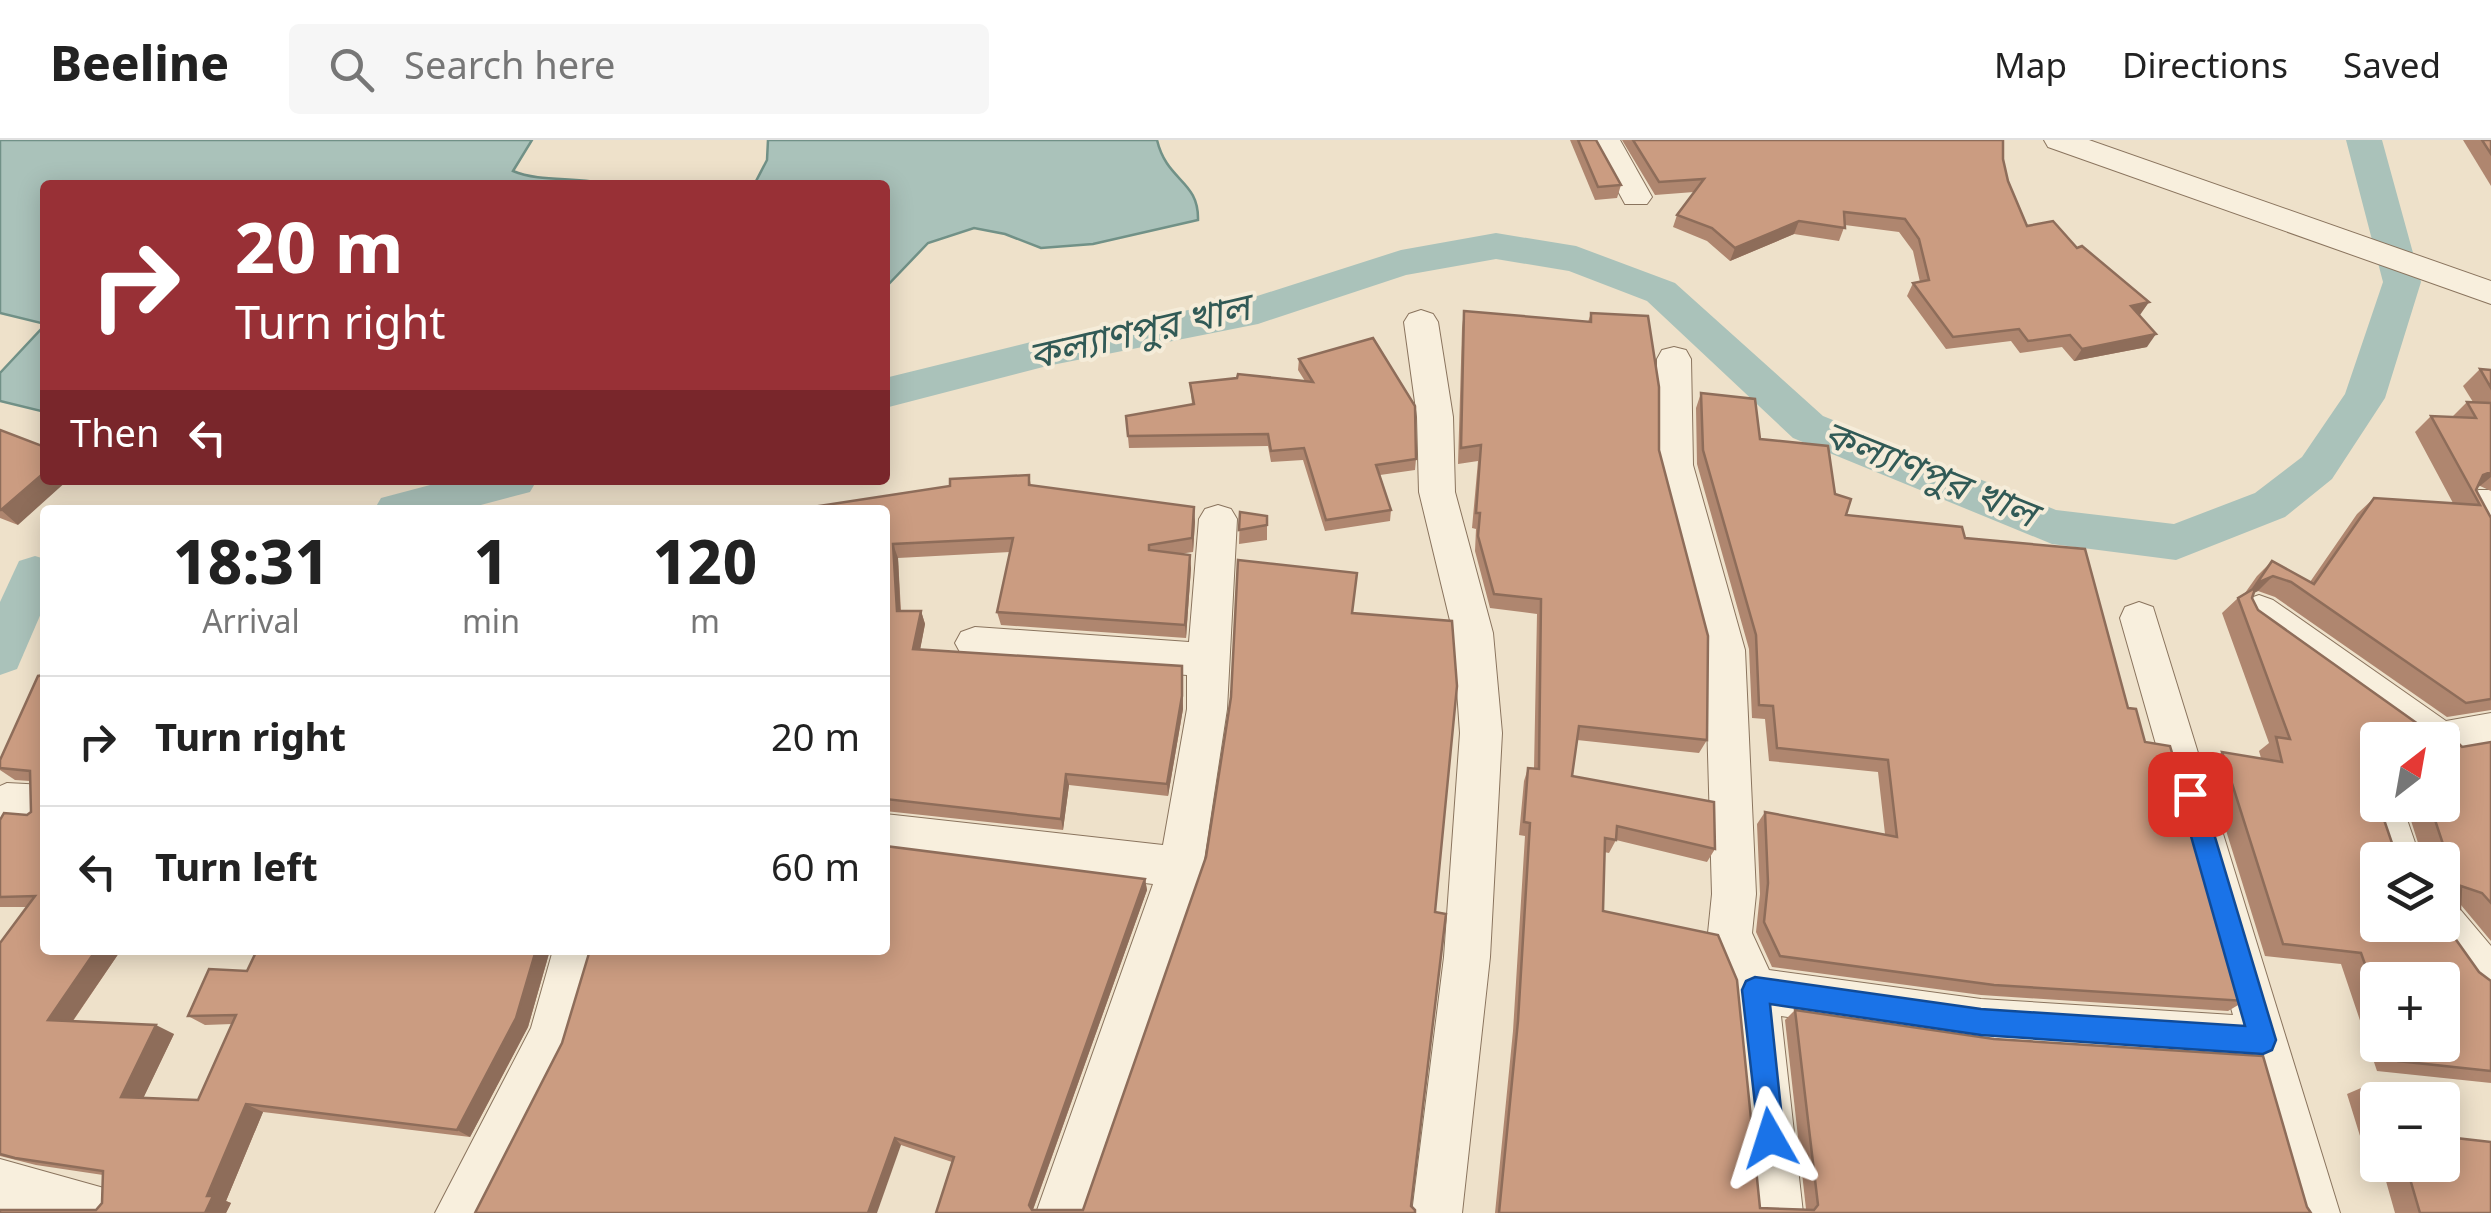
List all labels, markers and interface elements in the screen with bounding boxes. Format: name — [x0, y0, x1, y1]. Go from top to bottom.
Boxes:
search box — [289, 24, 989, 114]
text: Beeline — [50, 37, 229, 101]
icon: search — [324, 42, 379, 97]
text: Search here — [404, 44, 616, 95]
text: Map — [1994, 46, 2067, 92]
text: Directions — [2122, 46, 2288, 92]
text: Saved — [2343, 46, 2441, 92]
text: 20 m — [235, 209, 403, 302]
icon: right — [70, 220, 200, 350]
water label: কল্যাণপুর খাল — [1025, 283, 1262, 385]
text: Turn right — [235, 298, 446, 357]
icon: left — [180, 410, 235, 465]
water label: কল্যাণপুর খাল — [1815, 411, 2050, 546]
text: Then — [70, 412, 160, 463]
text: 18:31 — [173, 529, 329, 608]
text: 1 — [473, 529, 508, 608]
text: 120 — [653, 529, 757, 608]
text: Arrival — [202, 604, 300, 646]
text: min — [462, 604, 520, 646]
text: m — [690, 604, 720, 646]
icon: right — [70, 714, 125, 769]
text: Turn right — [155, 716, 346, 767]
text: 20 m — [771, 716, 860, 767]
north arrow — [2360, 722, 2460, 822]
map controls — [2360, 722, 2460, 1182]
pin — [2148, 752, 2233, 837]
icon: arrive — [2163, 767, 2218, 822]
button: layers — [2360, 842, 2460, 942]
icon: left — [70, 844, 125, 899]
text: Turn left — [155, 846, 318, 897]
text: 60 m — [771, 846, 860, 897]
button: + — [2360, 962, 2460, 1062]
button: − — [2360, 1082, 2460, 1182]
position arrow — [1718, 1086, 1822, 1190]

